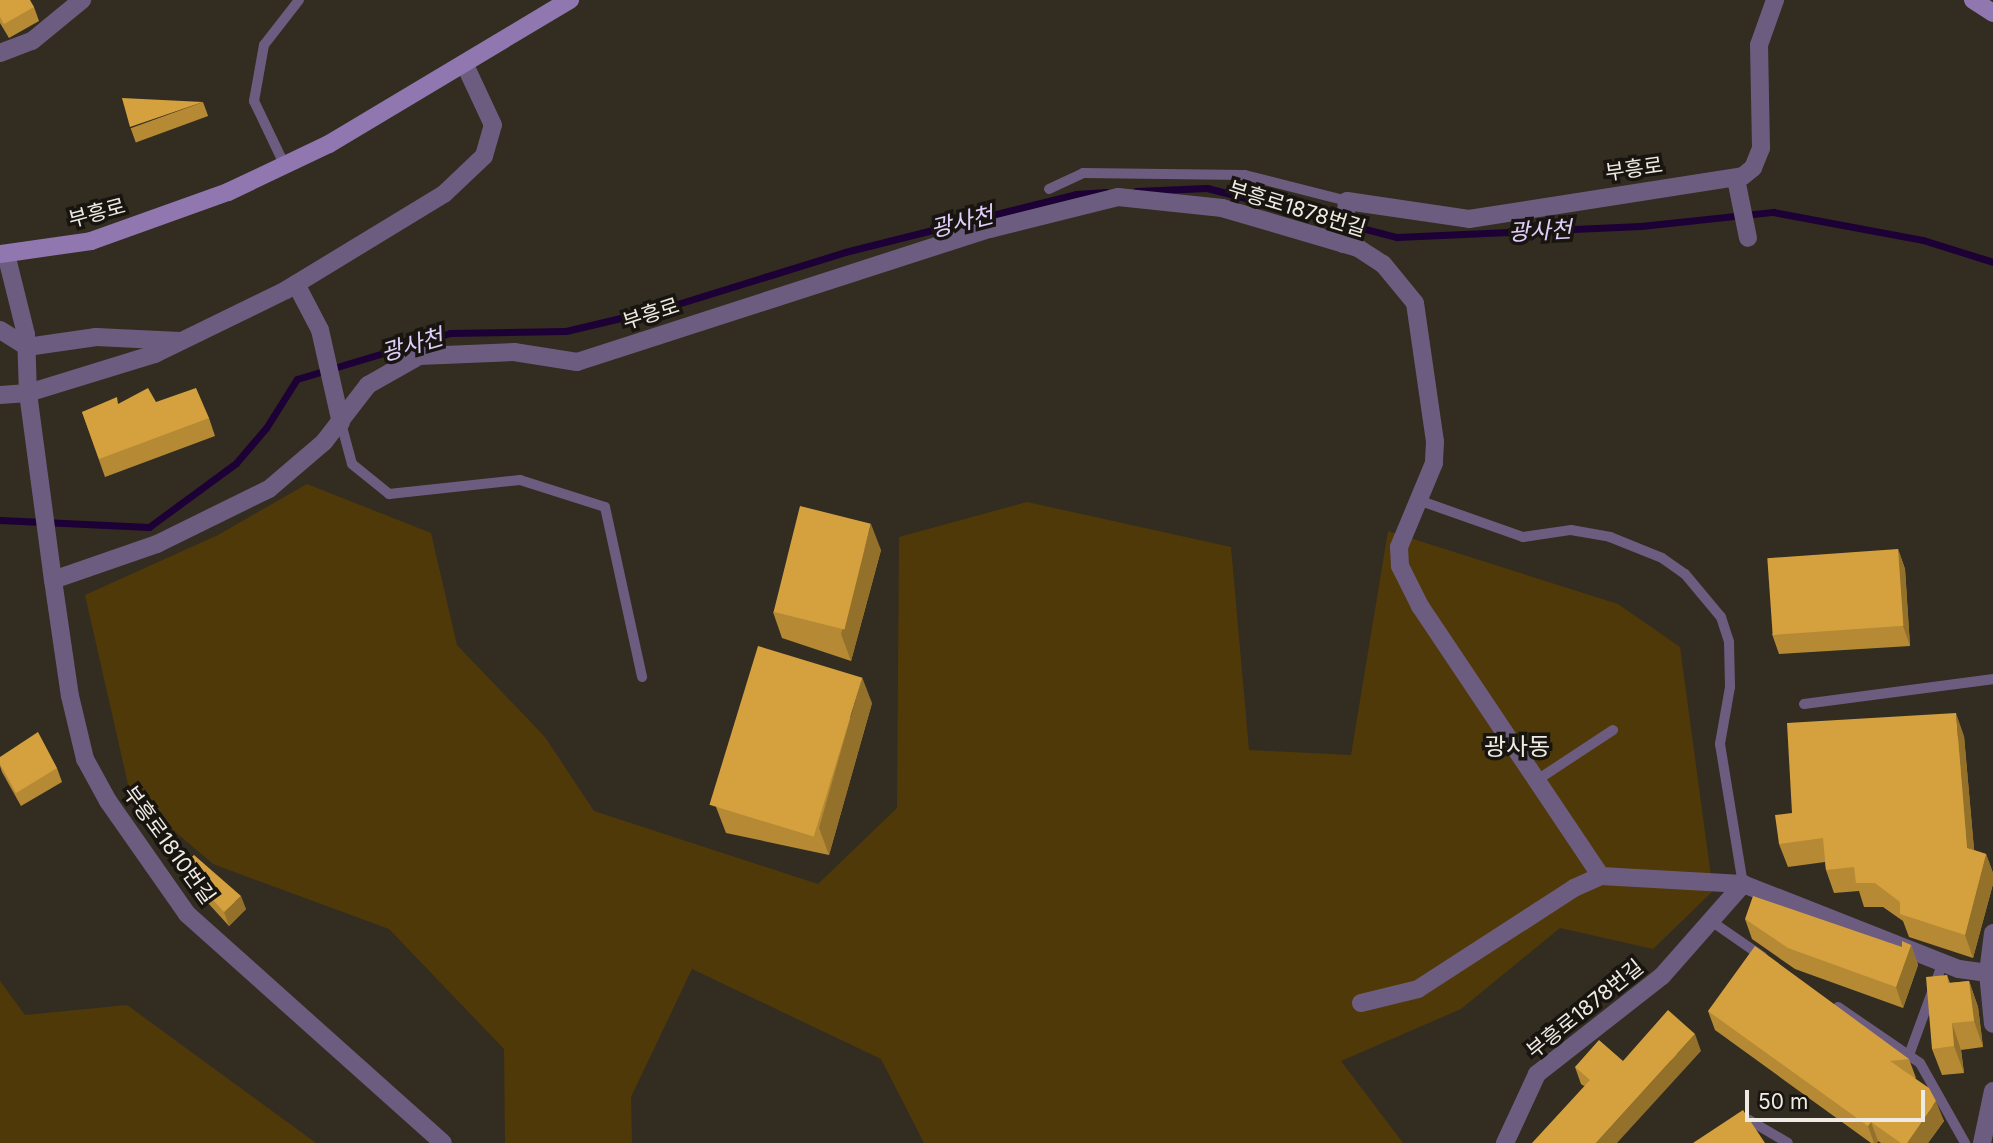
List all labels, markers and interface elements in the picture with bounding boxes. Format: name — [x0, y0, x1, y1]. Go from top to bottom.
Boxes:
street label: 부흥로 — [1604, 152, 1664, 186]
street label: 부흥로1878번길 — [1225, 176, 1369, 242]
street label: 부흥로 — [66, 193, 128, 233]
water label: 광사천 — [928, 201, 996, 243]
water label: 광사천 — [1508, 216, 1572, 246]
street label: 부흥로 — [620, 293, 682, 335]
water label: 광사천 — [378, 323, 446, 367]
district label: 광사동 — [1484, 733, 1550, 761]
street label: 부흥로1810번길 — [118, 781, 220, 909]
street label: 부흥로1878번길 — [1522, 954, 1648, 1064]
scale bar — [1748, 1076, 1928, 1120]
text: 50 m — [1758, 1089, 1808, 1114]

